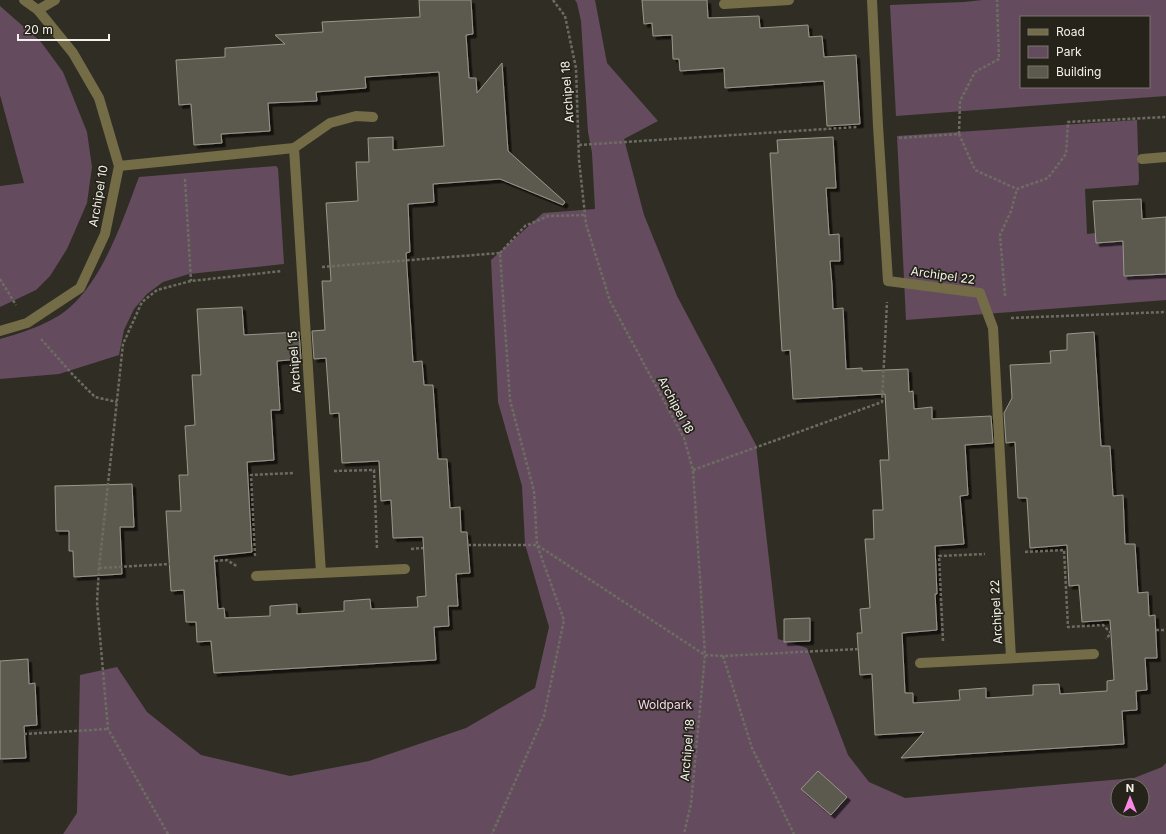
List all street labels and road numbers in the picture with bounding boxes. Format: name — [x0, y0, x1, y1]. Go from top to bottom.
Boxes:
street label: Archipel 18 — [557, 60, 577, 124]
street label: Archipel 10 — [85, 164, 111, 228]
street label: Archipel 22 — [910, 263, 976, 287]
street label: Archipel 15 — [284, 330, 304, 394]
street label: Archipel 18 — [655, 374, 697, 436]
street label: Archipel 22 — [987, 579, 1005, 645]
street label: Archipel 18 — [677, 718, 697, 782]

